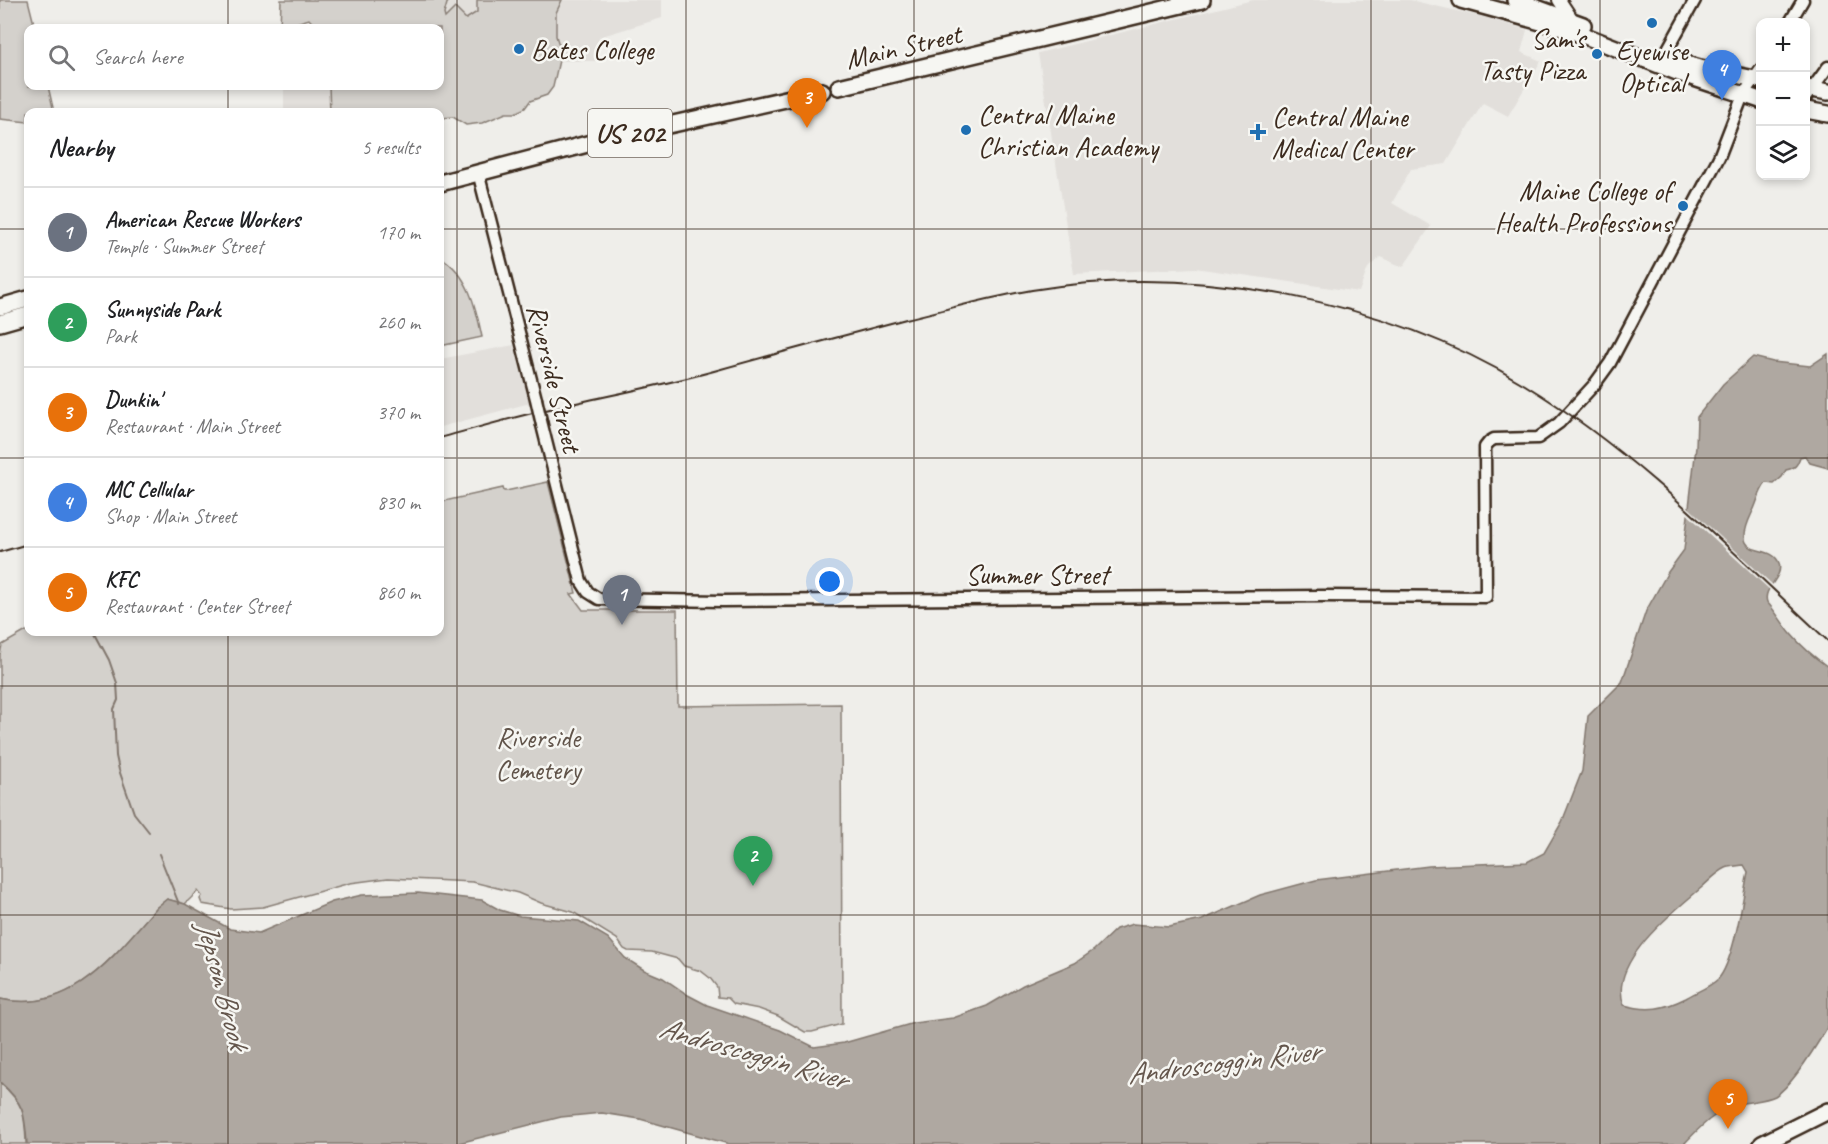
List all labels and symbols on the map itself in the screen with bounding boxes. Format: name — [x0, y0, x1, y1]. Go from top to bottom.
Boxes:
street label: Main Street — [842, 16, 967, 77]
marker: Eyewise Optical — [1645, 16, 1659, 30]
place label: Sam's Tasty Pizza — [1480, 21, 1588, 88]
place label: Bates College — [531, 32, 655, 67]
place label: Eyewise Optical — [1616, 33, 1690, 100]
marker: Bates College — [512, 42, 526, 56]
marker: Sam's Tasty Pizza — [1590, 47, 1604, 61]
pin: 4 — [1702, 51, 1742, 100]
pin: 3 — [788, 78, 826, 128]
place label: Central Maine Christian Academy — [978, 97, 1160, 164]
place label: Central Maine Medical Center — [1272, 99, 1416, 166]
road number: US 202 — [588, 109, 672, 157]
marker: Central Maine Christian Academy — [959, 123, 973, 137]
marker: Central Maine Medical Center — [1249, 123, 1267, 141]
place label: Maine College of Health Professions — [1495, 173, 1677, 240]
marker: Maine College of Health Professions — [1676, 199, 1690, 213]
street label: Riverside Street — [519, 301, 590, 458]
street label: Summer Street — [965, 557, 1112, 592]
your location — [815, 567, 844, 596]
pin: 1 — [602, 576, 642, 625]
park label: Riverside Cemetery — [495, 720, 583, 787]
pin: 2 — [734, 836, 772, 886]
water label: Jepson Brook — [187, 914, 259, 1058]
water label: Androscoggin River — [655, 1008, 856, 1099]
water label: Androscoggin River — [1125, 1031, 1326, 1093]
pin: 5 — [1708, 1080, 1748, 1129]

